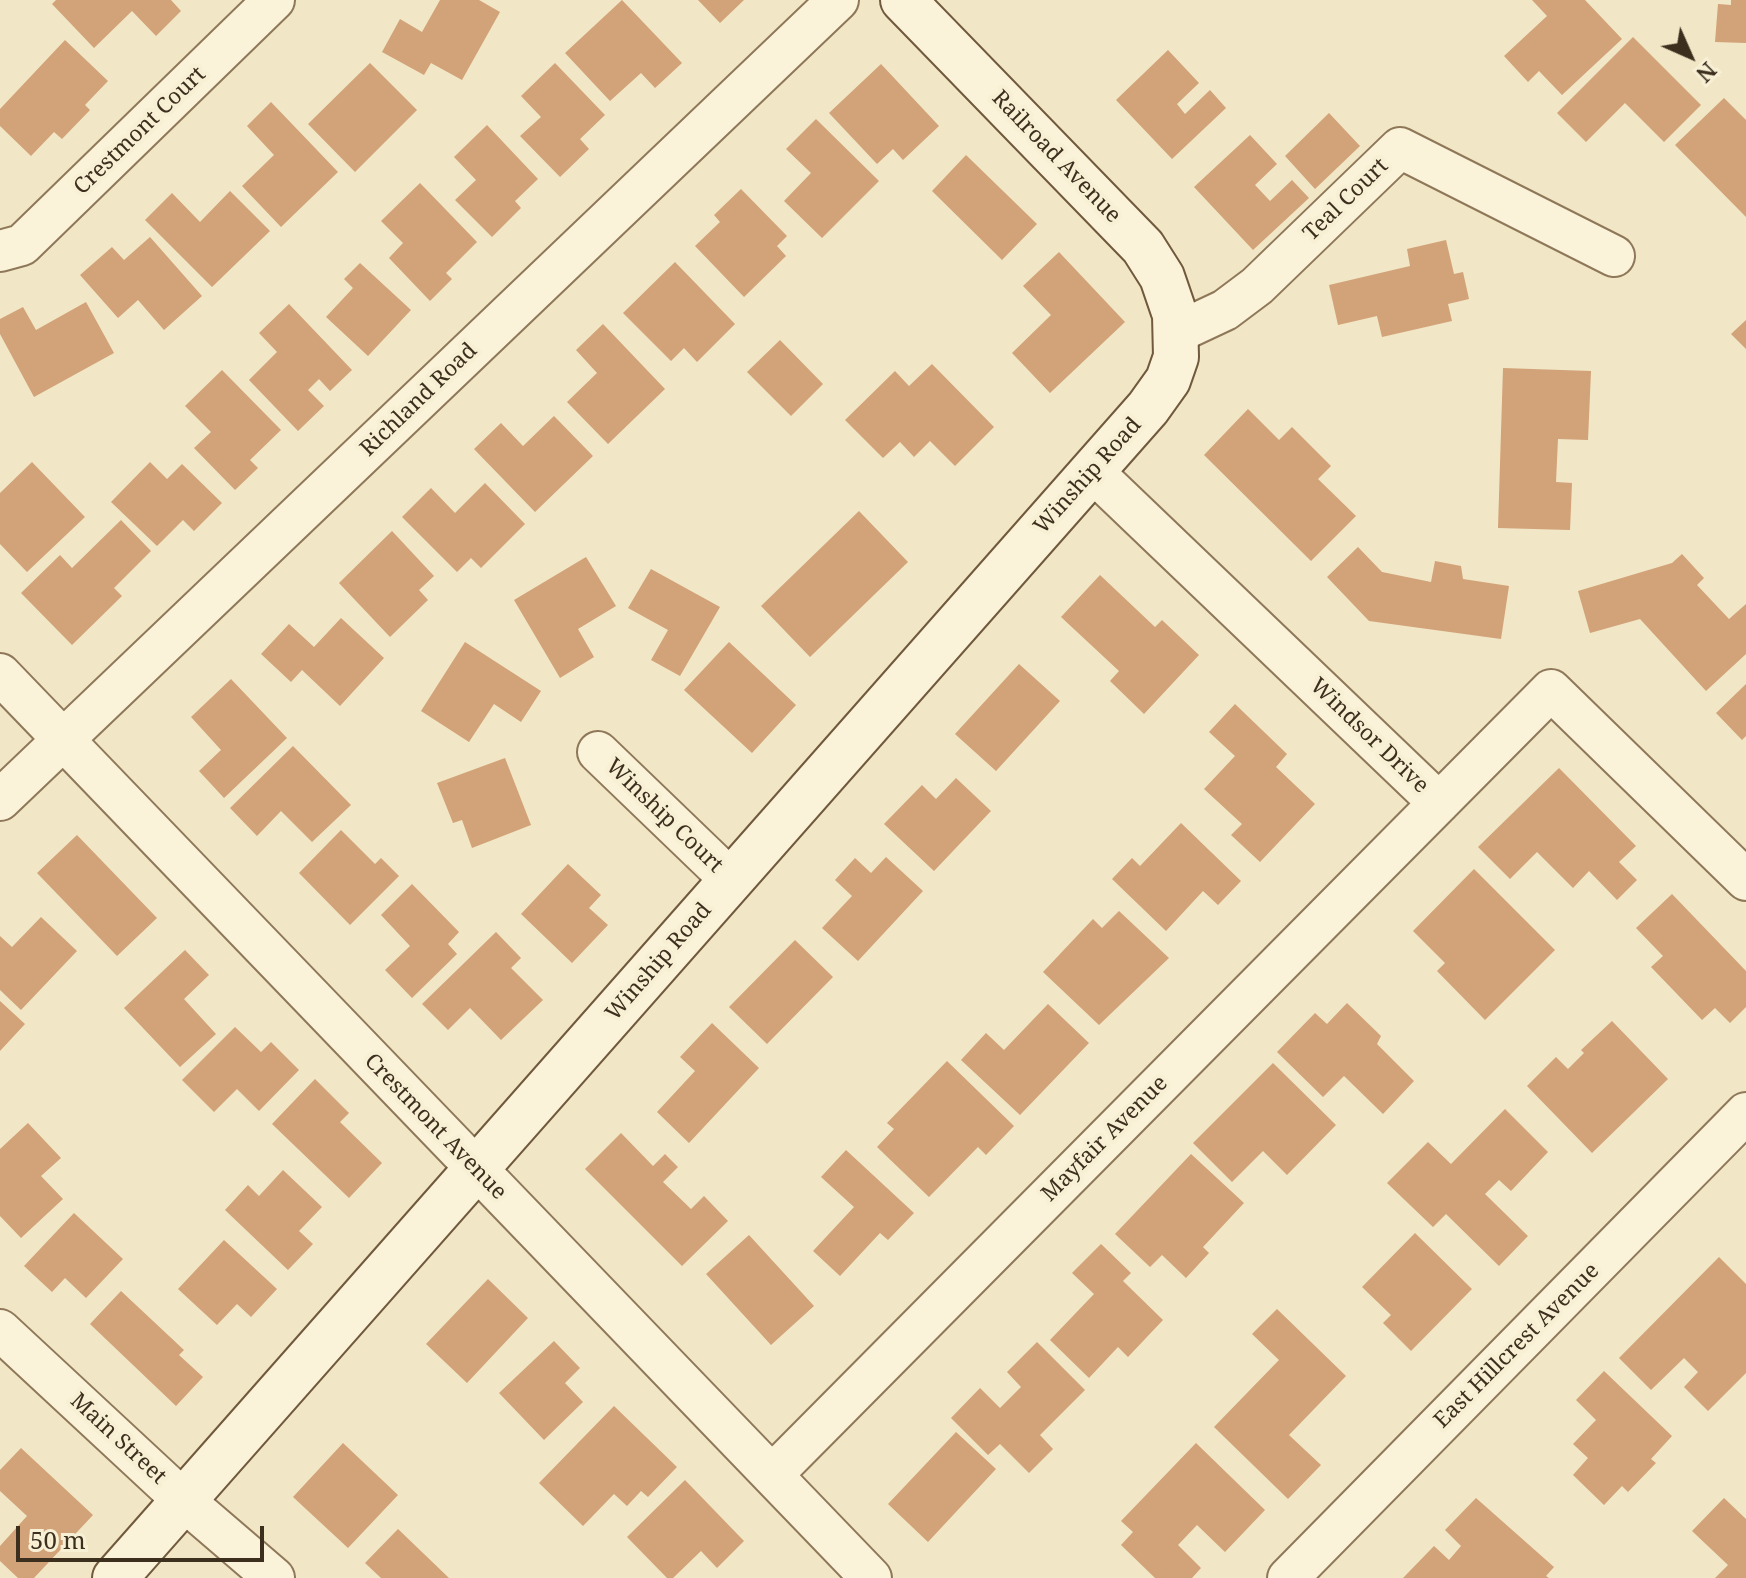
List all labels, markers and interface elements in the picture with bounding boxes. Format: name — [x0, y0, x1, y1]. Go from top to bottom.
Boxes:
north arrow — [1650, 16, 1730, 96]
text: N — [1690, 56, 1724, 90]
street label: Crestmont Court — [69, 62, 211, 200]
street label: Railroad Avenue — [986, 85, 1126, 229]
street label: Teal Court — [1298, 153, 1394, 247]
street label: Richland Road — [355, 338, 483, 462]
street label: Winship Road — [1029, 412, 1147, 540]
street label: Windsor Drive — [1304, 673, 1434, 799]
street label: Winship Court — [600, 753, 728, 879]
street label: Winship Road — [601, 898, 717, 1026]
street label: Crestmont Avenue — [358, 1048, 512, 1206]
street label: Mayfair Avenue — [1037, 1071, 1173, 1207]
street label: East Hillcrest Avenue — [1429, 1258, 1605, 1434]
street label: Main Street — [65, 1388, 171, 1490]
scale bar — [20, 1510, 268, 1560]
text: 50 m — [30, 1523, 86, 1556]

